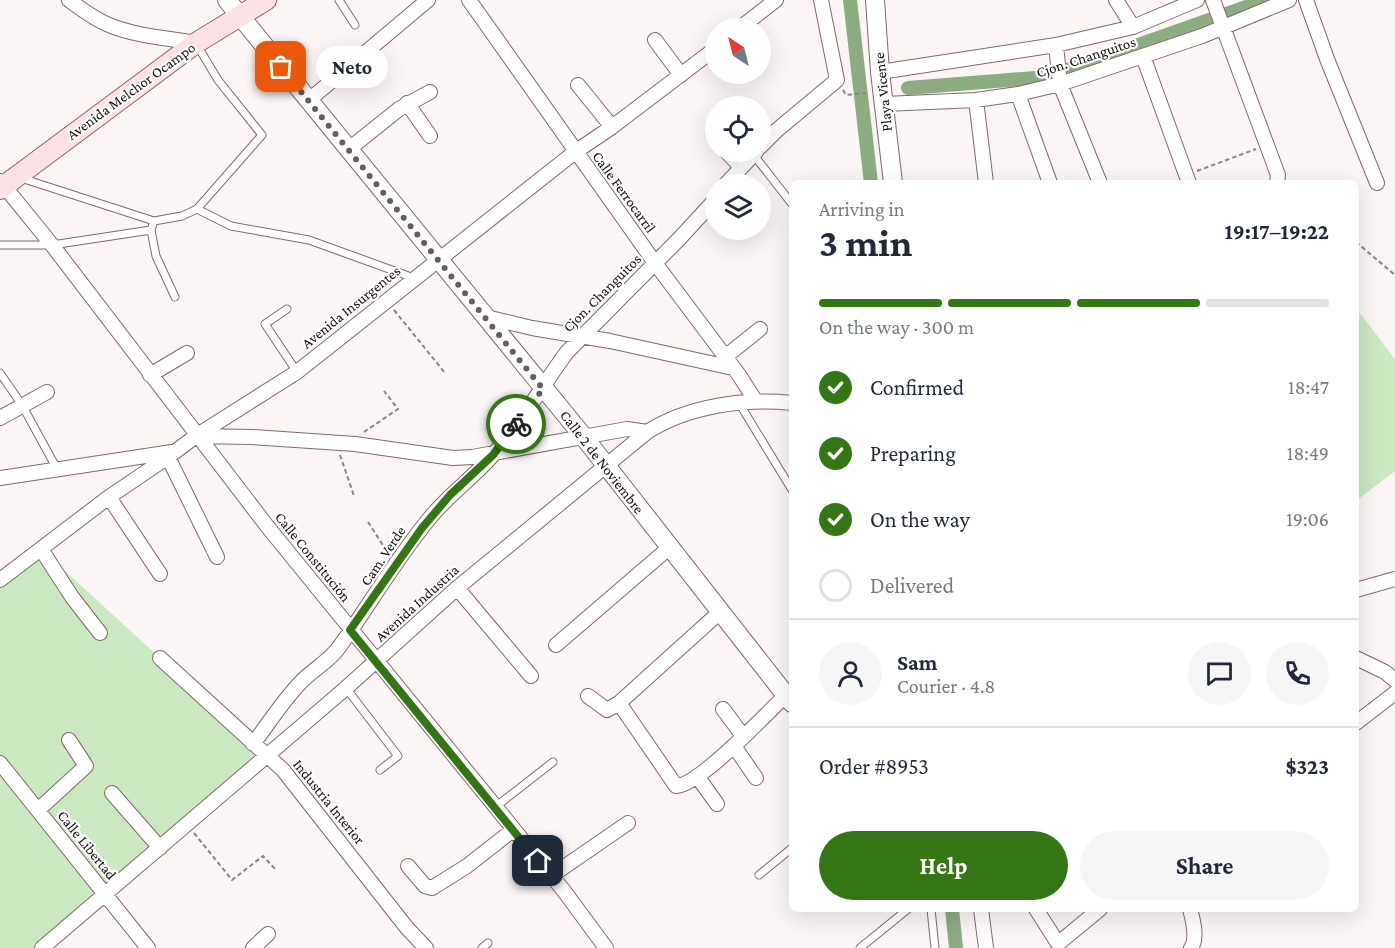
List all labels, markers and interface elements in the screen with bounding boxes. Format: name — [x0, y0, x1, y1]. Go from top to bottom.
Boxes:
north arrow — [705, 18, 771, 84]
map controls — [705, 18, 771, 240]
street label: Cjon. Changuitos — [1034, 33, 1138, 82]
street label: Avenida Melchor Ocampo — [64, 39, 199, 144]
pin — [255, 41, 306, 92]
callout: Neto — [317, 46, 389, 88]
icon: bag — [264, 50, 297, 83]
street label: Playa Vicente — [871, 51, 896, 132]
text: Neto — [332, 56, 372, 78]
button: locate — [705, 96, 771, 162]
street label: Calle Ferrocarril — [589, 148, 659, 236]
button: layers — [705, 174, 771, 240]
text: Arriving in — [819, 198, 904, 220]
text: 19:17–19:22 — [1225, 219, 1329, 244]
text: 3 min — [819, 221, 912, 264]
street label: Cjon. Changuitos — [560, 251, 645, 336]
street label: Avenida Insurgentes — [299, 262, 404, 352]
text: On the way · 300 m — [819, 316, 974, 338]
icon: check — [819, 371, 852, 404]
text: Confirmed — [870, 375, 964, 400]
text: 18:47 — [1288, 376, 1329, 398]
courier — [486, 394, 546, 454]
street label: Calle 2 de Noviembre — [557, 407, 647, 517]
icon: bike — [500, 408, 533, 441]
icon: check — [819, 437, 852, 470]
text: Preparing — [870, 441, 956, 466]
text: 18:49 — [1287, 442, 1329, 464]
icon: check — [819, 503, 852, 536]
text: On the way — [870, 507, 970, 532]
text: 19:06 — [1286, 508, 1329, 530]
street label: Calle Constitución — [272, 509, 354, 605]
street label: Cam. Verde — [357, 523, 409, 589]
street label: Avenida Industria — [372, 561, 462, 645]
text: Delivered — [870, 573, 954, 598]
button: person — [819, 642, 882, 705]
button: chat — [1188, 642, 1251, 705]
button: phone — [1266, 642, 1329, 705]
text: Sam — [897, 650, 937, 675]
text: Courier · 4.8 — [897, 675, 995, 697]
text: Order #8953 — [819, 754, 929, 779]
text: $323 — [1286, 754, 1329, 779]
street label: Industria Interior — [290, 756, 368, 848]
street label: Calle Libertad — [54, 807, 120, 883]
button: Help — [819, 831, 1068, 900]
button: Share — [1080, 831, 1329, 900]
pin — [512, 835, 563, 886]
icon: home — [521, 844, 554, 877]

